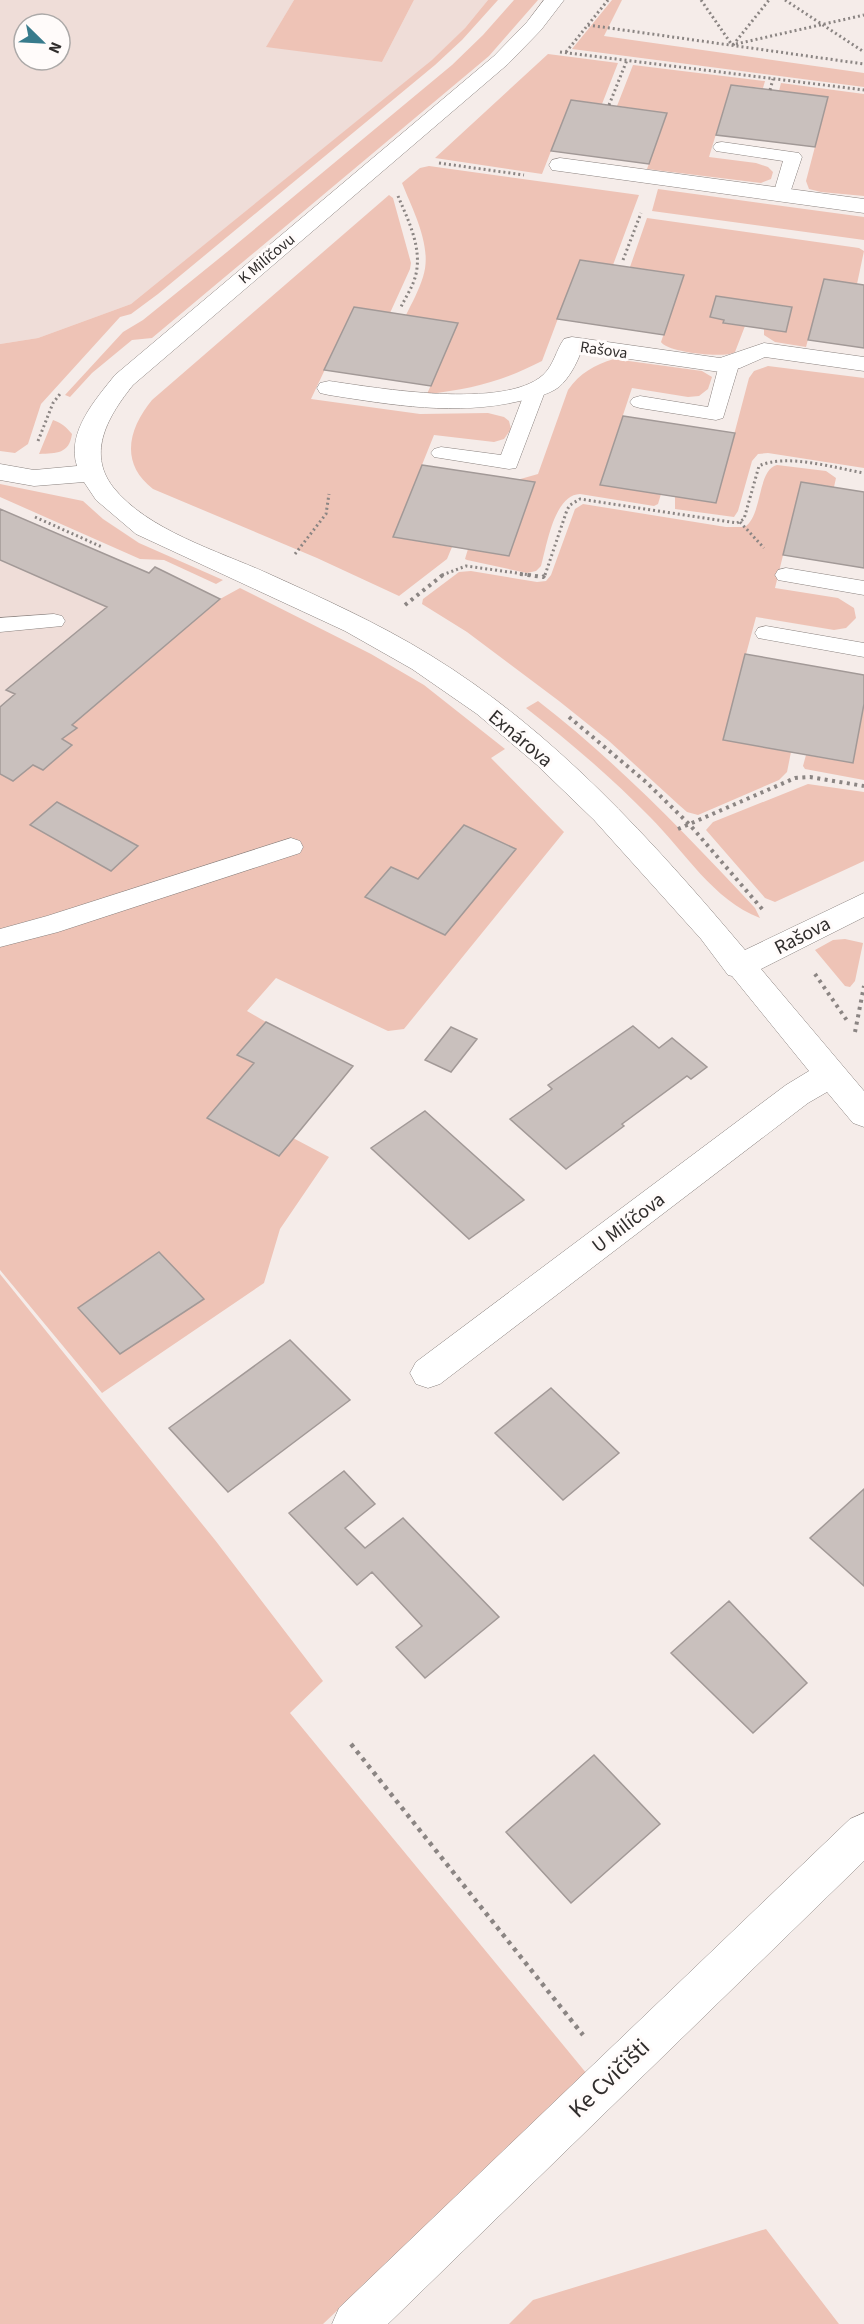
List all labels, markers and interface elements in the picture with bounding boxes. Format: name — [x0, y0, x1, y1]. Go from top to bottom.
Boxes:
north arrow — [12, 12, 72, 72]
text: N — [43, 38, 67, 57]
street label: K Milíčovu — [234, 229, 300, 289]
street label: Rašova — [579, 336, 629, 364]
street label: Exnárova — [482, 703, 559, 774]
street label: Rašova — [770, 910, 835, 962]
street label: U Milíčova — [586, 1186, 671, 1260]
street label: Ke Cvičišti — [561, 2031, 658, 2126]

